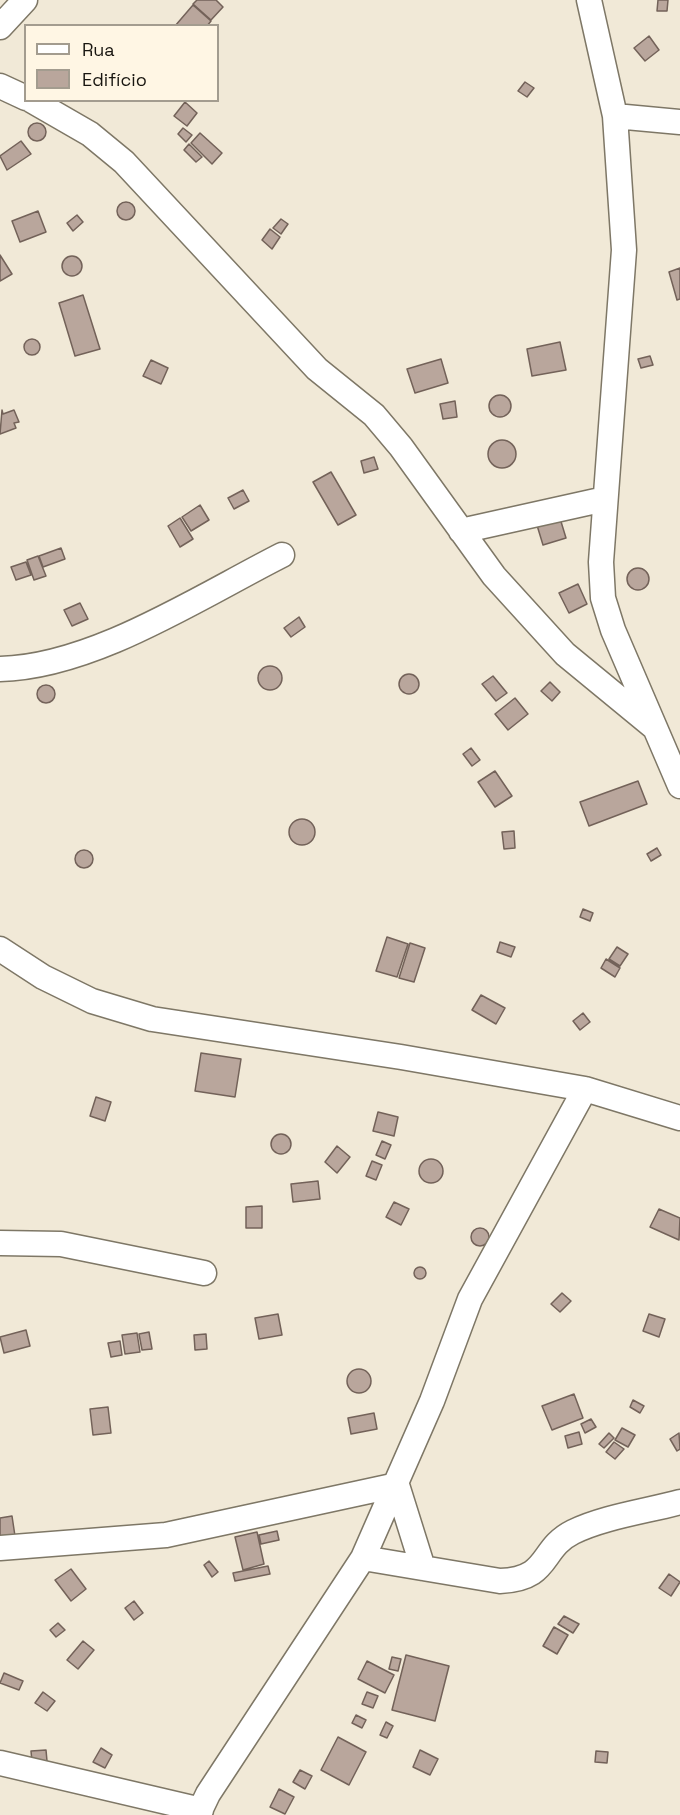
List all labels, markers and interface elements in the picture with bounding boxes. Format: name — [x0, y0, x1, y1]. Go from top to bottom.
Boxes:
legend — [24, 24, 219, 102]
text: Rua — [82, 38, 115, 61]
text: Edifício — [82, 68, 147, 91]

